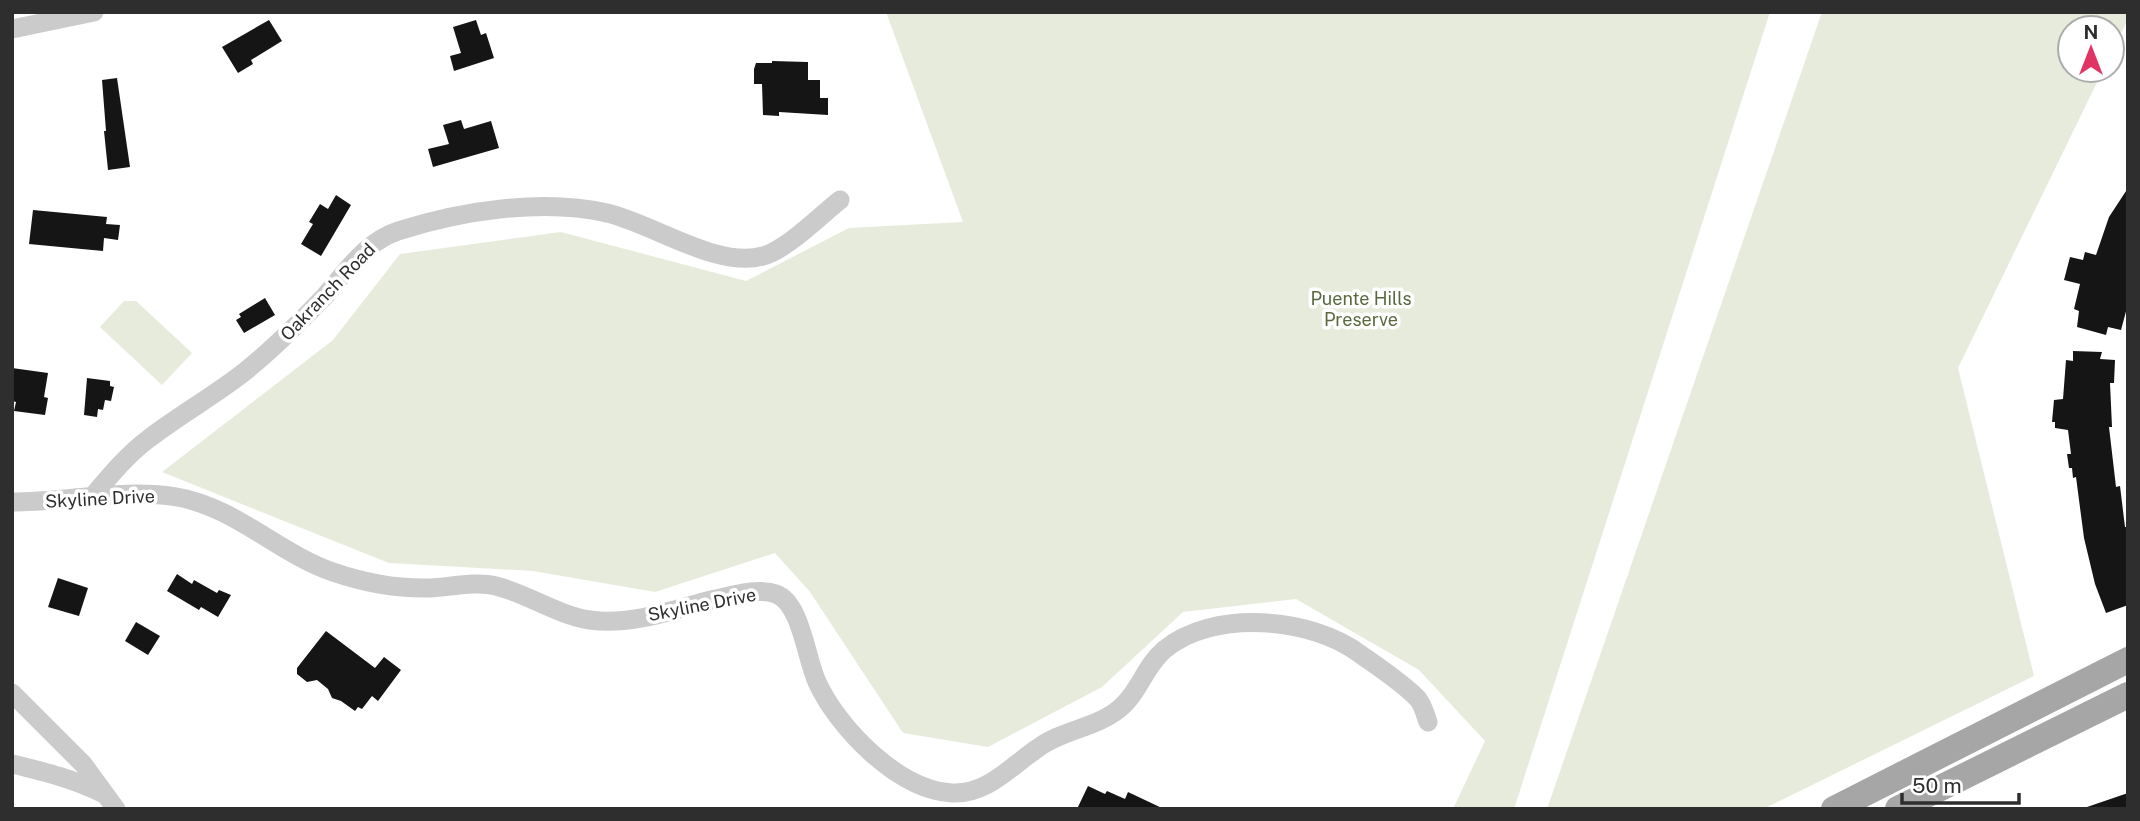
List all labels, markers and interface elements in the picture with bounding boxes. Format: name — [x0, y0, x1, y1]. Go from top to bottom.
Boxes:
north arrow — [2056, 14, 2126, 84]
text: N — [2084, 21, 2098, 43]
street label: Oakranch Road — [276, 239, 379, 345]
park label: Puente Hills Preserve — [1310, 288, 1412, 330]
street label: Skyline Drive — [45, 485, 155, 512]
street label: Skyline Drive — [646, 584, 758, 625]
scale bar — [1902, 762, 2019, 806]
text: 50 m — [1912, 773, 1962, 798]

